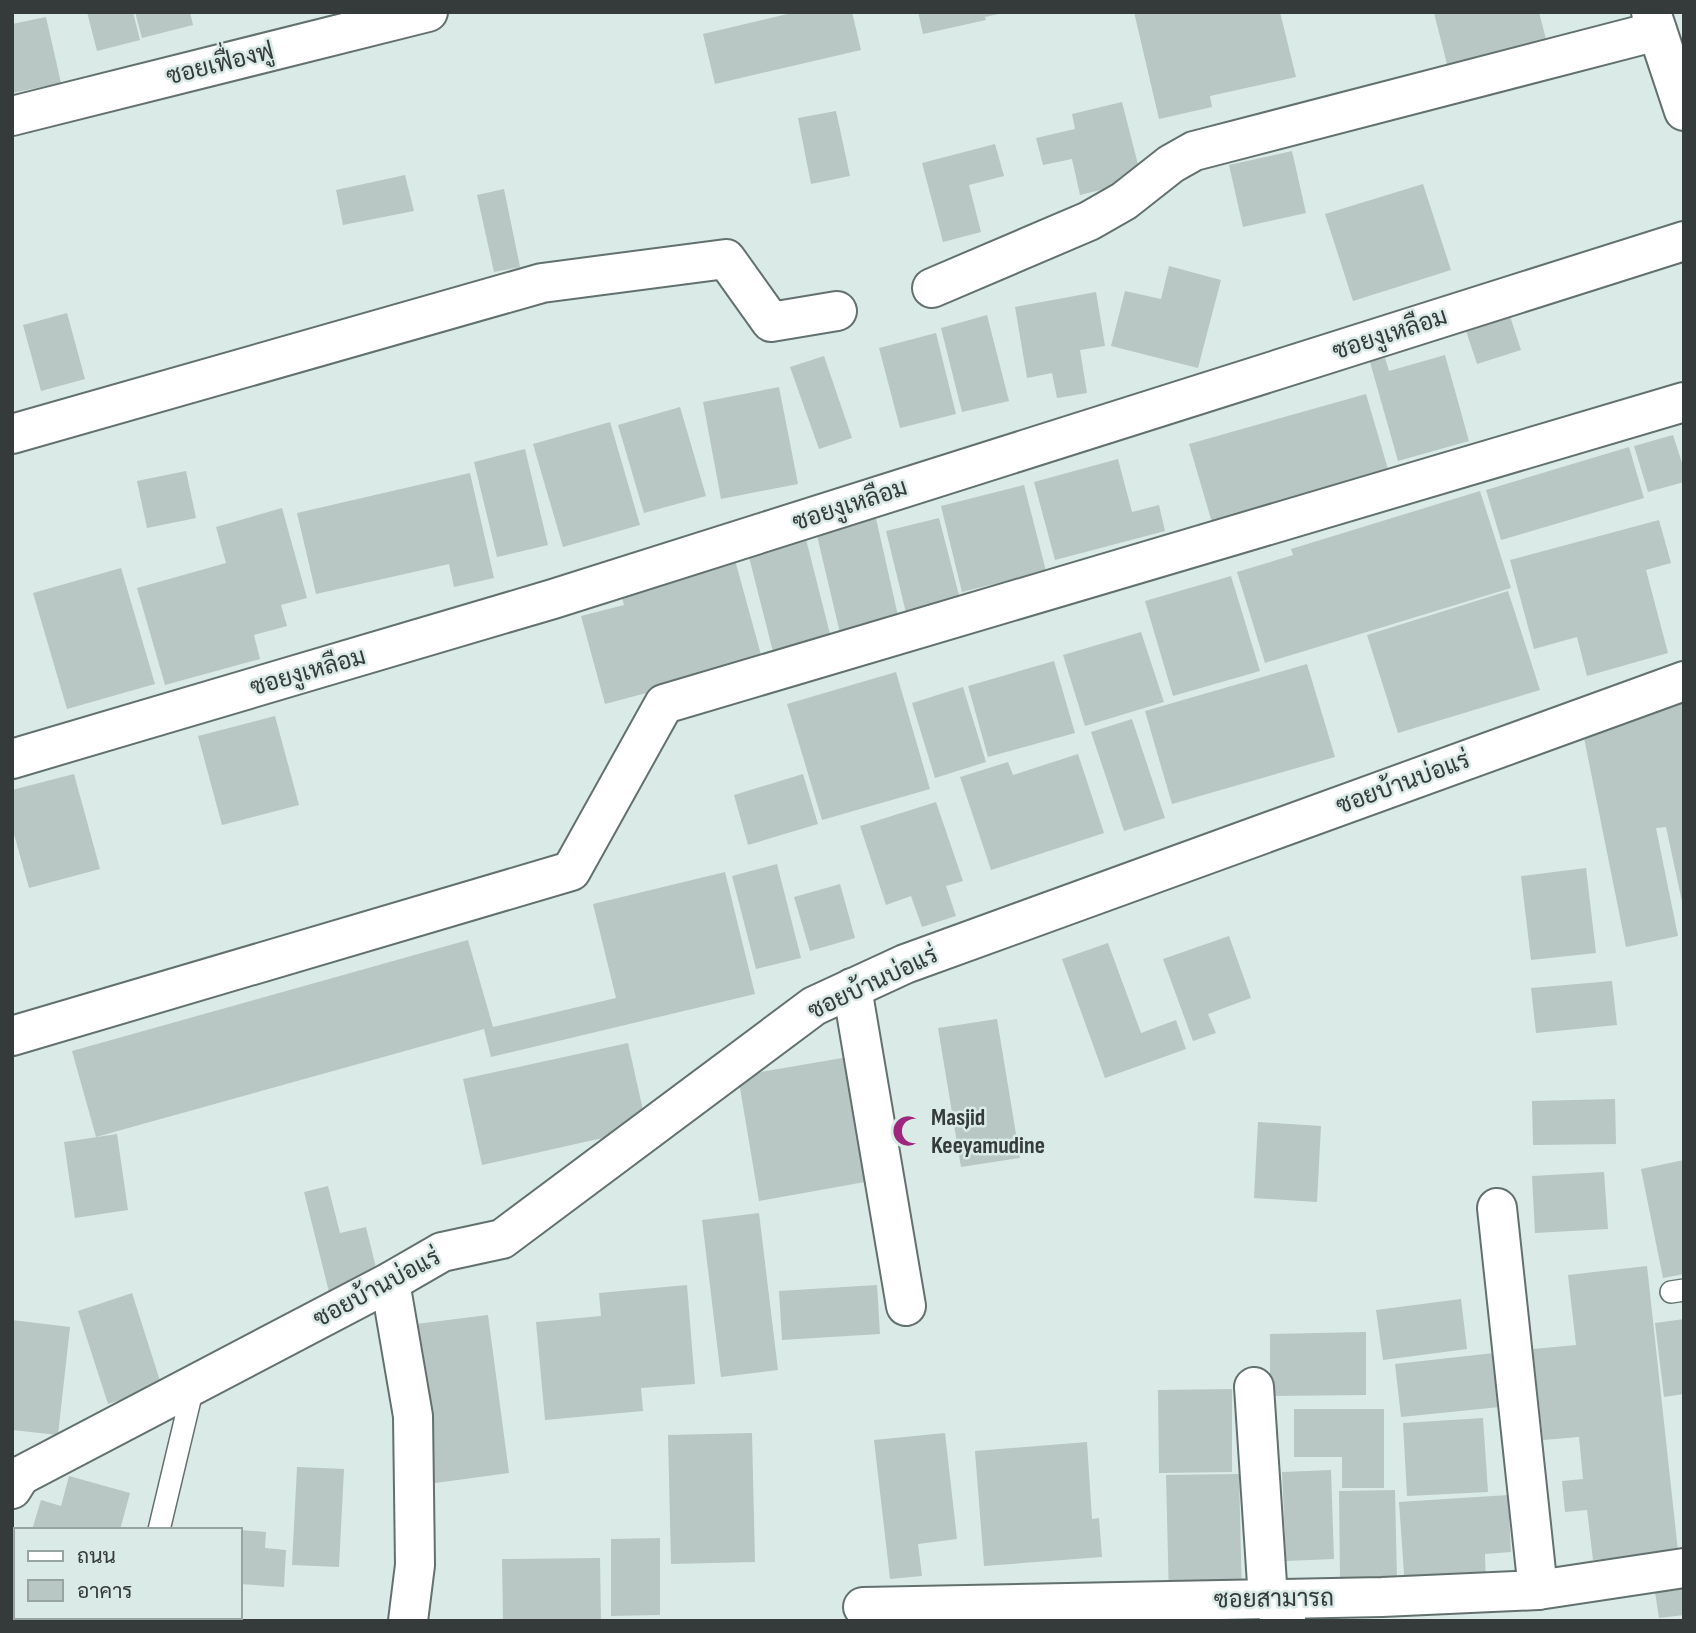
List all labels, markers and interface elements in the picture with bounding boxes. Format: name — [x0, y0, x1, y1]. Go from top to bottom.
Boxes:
street label: ซอยเฟื่องฟู — [162, 30, 277, 93]
street label: ซอยงูเหลือม — [1329, 301, 1452, 368]
street label: ซอยงูเหลือม — [789, 472, 912, 539]
street label: ซอยงูเหลือม — [247, 641, 370, 704]
street label: ซอยบ้านบ่อแร่ — [1332, 744, 1474, 821]
street label: ซอยบ้านบ่อแร่ — [803, 939, 943, 1026]
place label: Masjid Keeyamudine — [931, 1103, 1045, 1160]
mosque icon: Masjid Keeyamudine — [891, 1114, 925, 1148]
street label: ซอยบ้านบ่อแร่ — [308, 1241, 446, 1334]
legend — [14, 1528, 242, 1619]
text: ถนน — [77, 1544, 116, 1569]
text: อาคาร — [77, 1579, 133, 1604]
street label: ซอยสามารถ — [1214, 1583, 1334, 1615]

